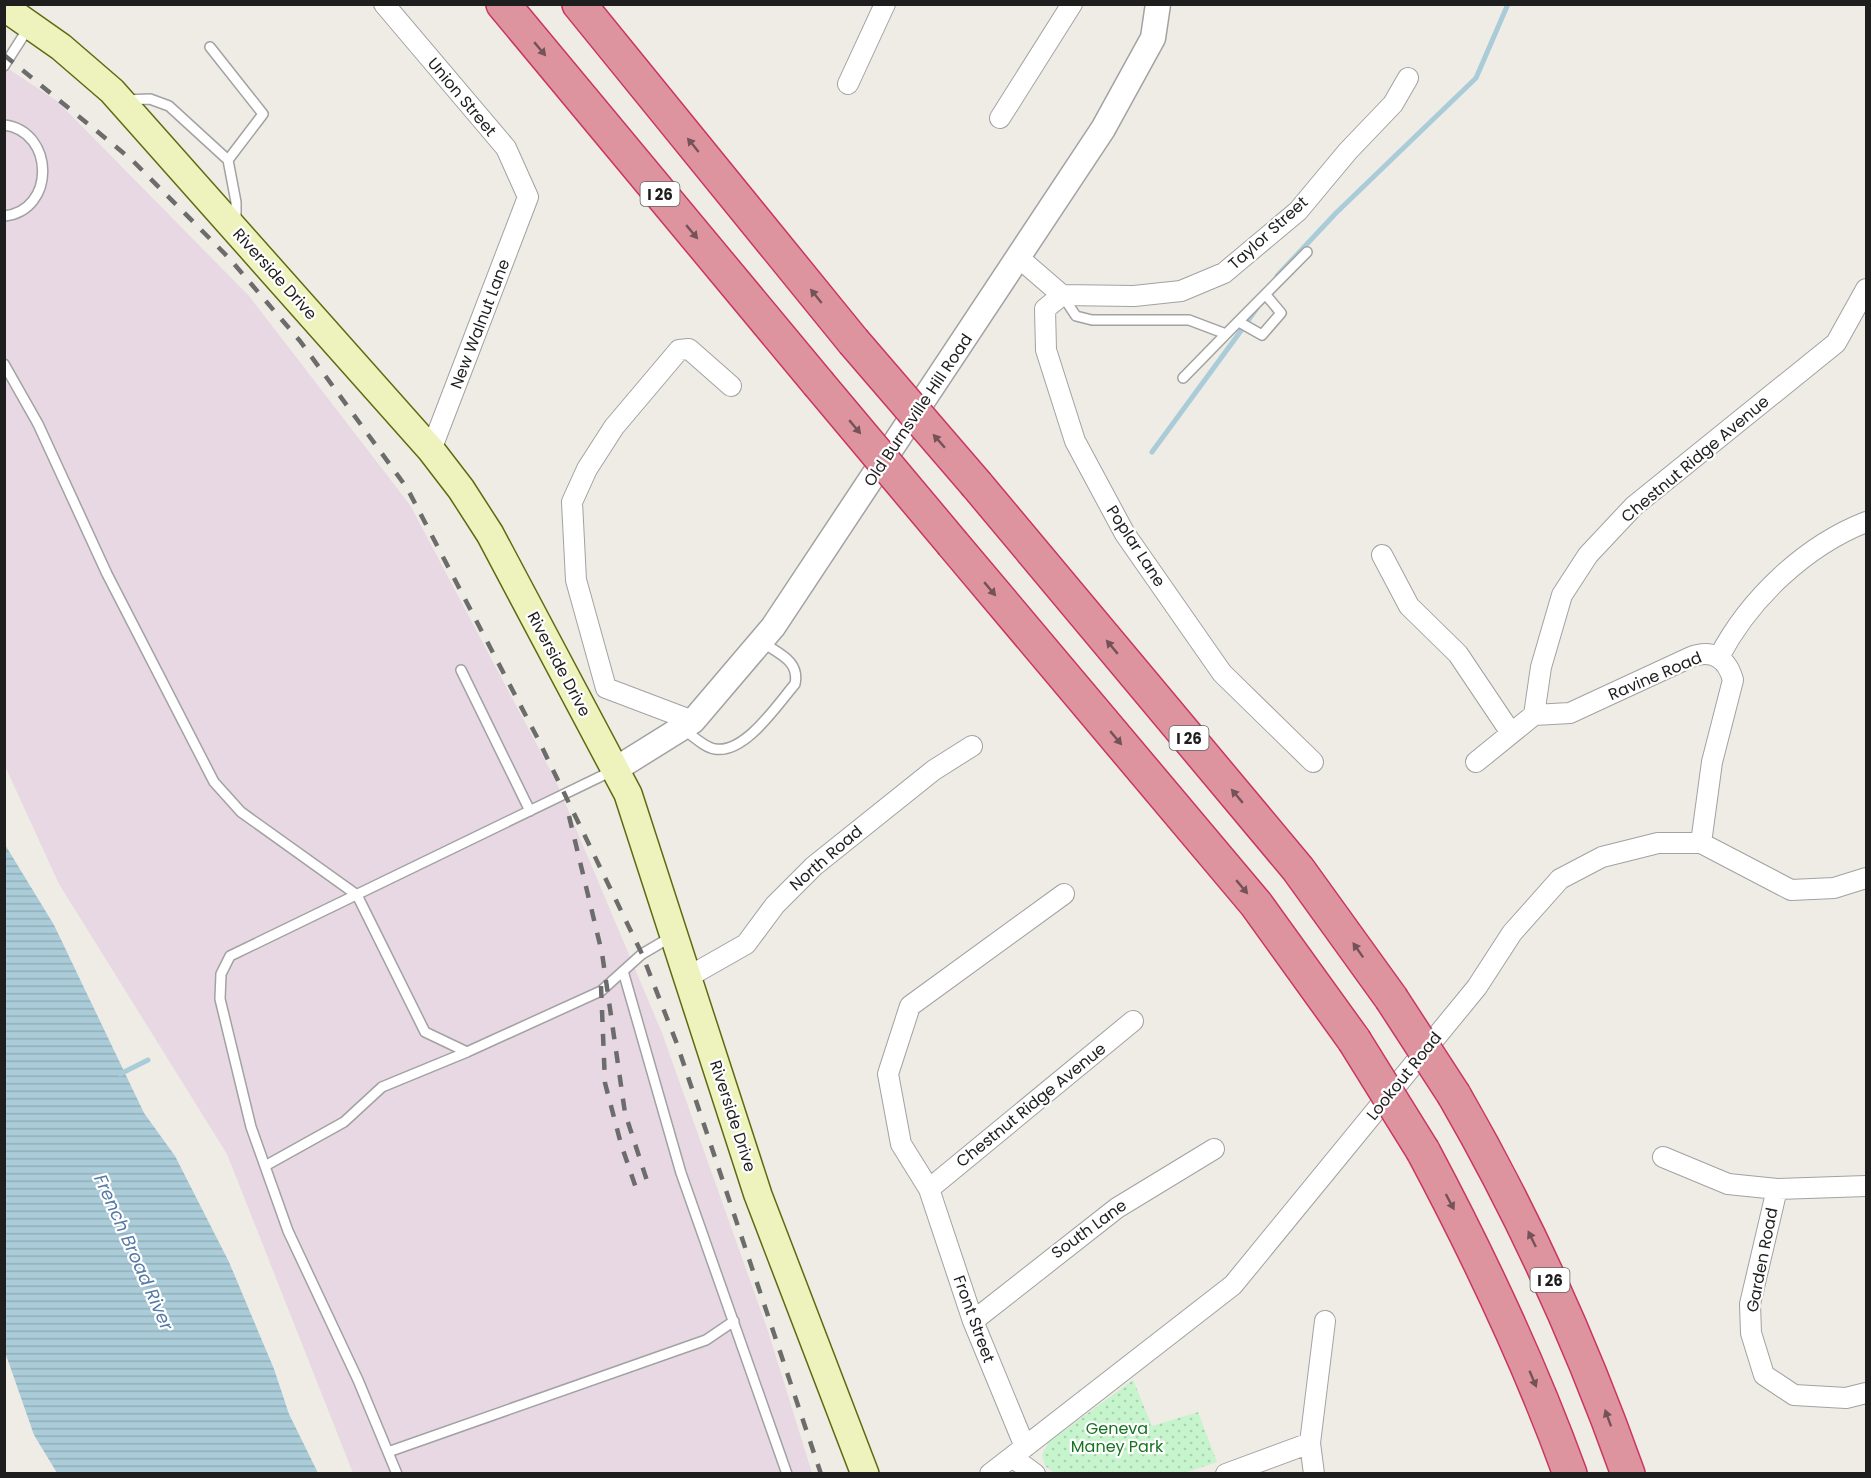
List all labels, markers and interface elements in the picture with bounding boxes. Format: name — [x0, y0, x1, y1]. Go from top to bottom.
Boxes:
one-way arrow — [534, 42, 546, 57]
street label: Union Street — [422, 53, 502, 142]
one-way arrow — [687, 137, 699, 152]
road number: I 26 — [640, 182, 680, 206]
street label: Taylor Street — [1223, 191, 1313, 275]
street label: Riverside Drive — [228, 223, 322, 325]
one-way arrow — [685, 224, 698, 239]
street label: New Walnut Lane — [445, 256, 515, 392]
one-way arrow — [809, 288, 822, 304]
street label: Old Burnsville Hill Road — [858, 329, 978, 491]
street label: Chestnut Ridge Avenue — [1616, 390, 1774, 528]
one-way arrow — [848, 420, 861, 435]
one-way arrow — [933, 434, 946, 449]
street label: Poplar Lane — [1101, 501, 1171, 591]
one-way arrow — [984, 581, 997, 597]
street label: Riverside Drive — [522, 607, 596, 721]
one-way arrow — [1106, 639, 1119, 655]
street label: Ravine Road — [1605, 646, 1705, 706]
road number: I 26 — [1170, 726, 1208, 750]
one-way arrow — [1109, 730, 1122, 745]
one-way arrow — [1231, 788, 1244, 804]
street label: North Road — [785, 820, 867, 896]
one-way arrow — [1235, 879, 1248, 894]
one-way arrow — [1352, 942, 1364, 958]
street label: Lookout Road — [1361, 1027, 1447, 1125]
street label: Chestnut Ridge Avenue — [951, 1037, 1111, 1173]
street label: Riverside Drive — [704, 1057, 762, 1175]
water label: French Broad River — [88, 1170, 180, 1335]
street label: South Lane — [1047, 1194, 1131, 1264]
one-way arrow — [1446, 1194, 1455, 1211]
street label: Garden Road — [1741, 1206, 1783, 1314]
one-way arrow — [1527, 1231, 1536, 1248]
road number: I 26 — [1530, 1268, 1570, 1292]
street label: Front Street — [948, 1272, 1001, 1366]
one-way arrow — [1529, 1370, 1538, 1387]
one-way arrow — [1603, 1409, 1613, 1427]
park label: Geneva Maney Park — [1071, 1417, 1164, 1458]

